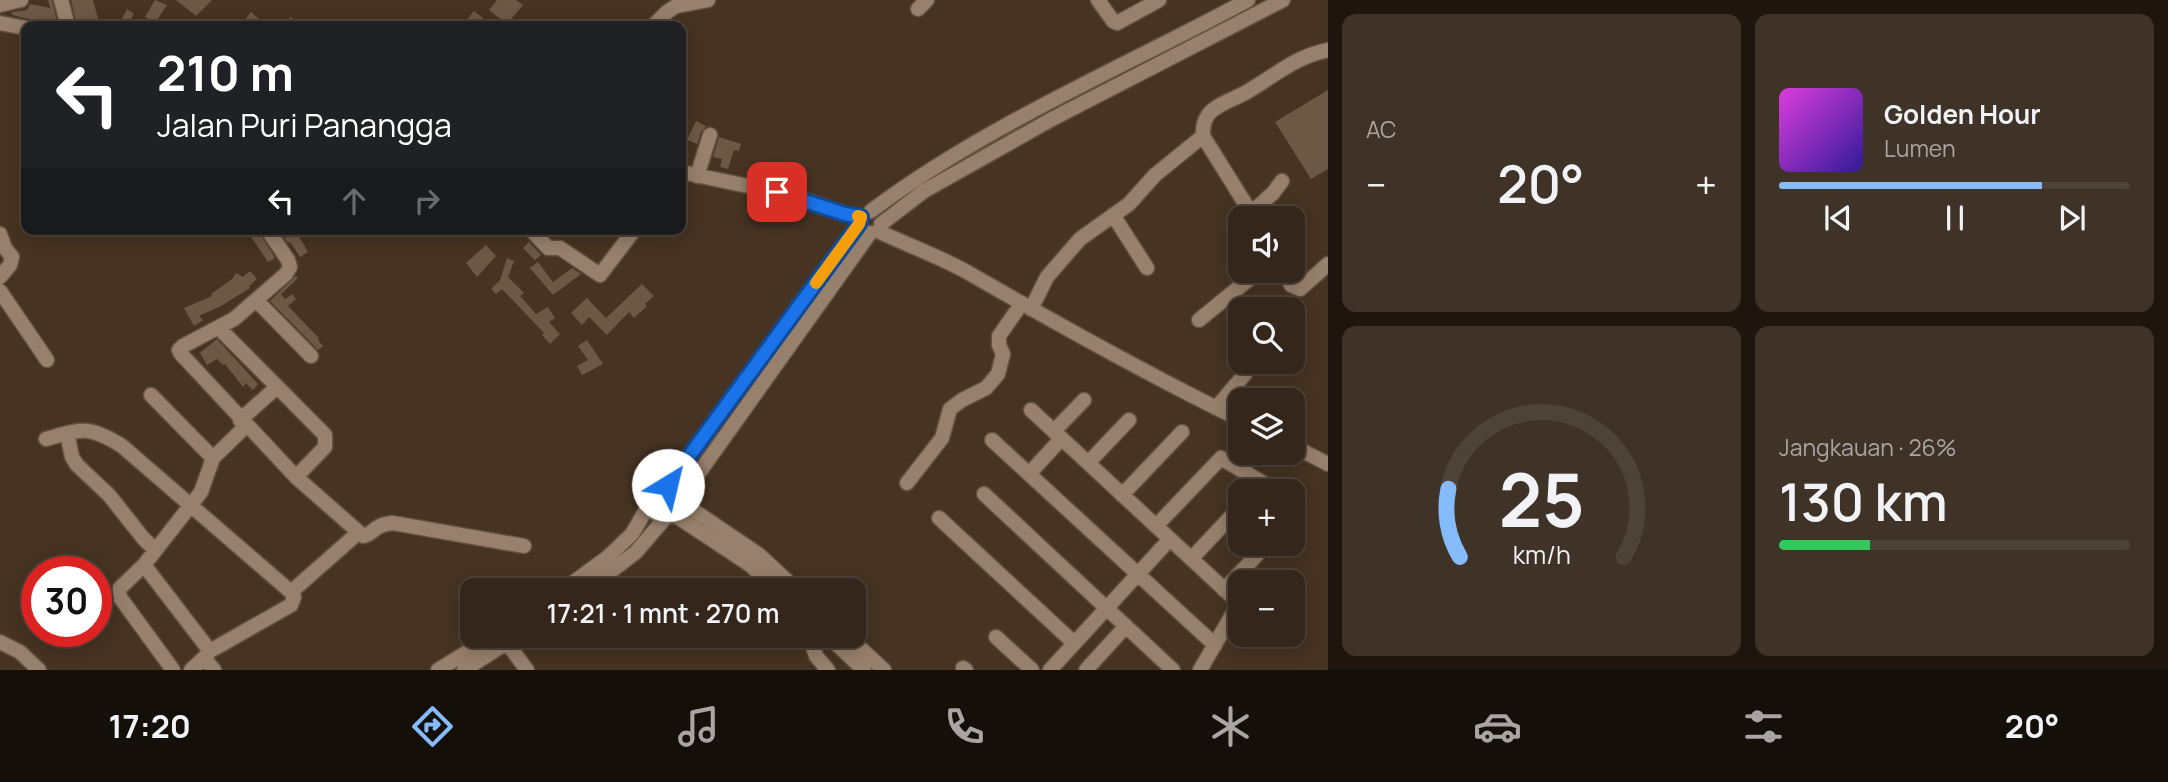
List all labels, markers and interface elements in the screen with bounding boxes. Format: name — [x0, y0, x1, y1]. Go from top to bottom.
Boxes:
text: 210 m — [157, 39, 294, 106]
icon: left — [42, 49, 133, 140]
text: Golden Hour — [1884, 96, 2041, 132]
text: Jalan Puri Panangga — [157, 103, 452, 147]
text: AC — [1366, 113, 1397, 145]
text: Lumen — [1884, 132, 1956, 164]
text: 20° — [1497, 148, 1584, 219]
text: − — [1366, 158, 1387, 210]
text: + — [1695, 158, 1717, 210]
pin — [747, 162, 807, 222]
icon: arrive — [758, 173, 796, 211]
icon: left — [262, 182, 300, 220]
icon: ahead — [335, 182, 373, 220]
icon: right — [408, 182, 446, 220]
icon: previous — [1819, 199, 1857, 237]
icon: pause — [1936, 199, 1974, 237]
icon: next — [2053, 199, 2091, 237]
map controls — [1228, 206, 1305, 647]
button: sound — [1228, 206, 1305, 283]
button: search — [1228, 297, 1305, 374]
button: layers — [1228, 388, 1305, 465]
text: Jangkauan · 26% — [1779, 431, 1957, 463]
position arrow — [631, 448, 705, 522]
text: 25 — [1498, 449, 1585, 549]
text: 130 km — [1779, 466, 1948, 537]
button: + — [1228, 479, 1305, 556]
text: km/h — [1512, 537, 1571, 572]
speed limit sign: 30 — [21, 556, 112, 647]
button: − — [1228, 570, 1305, 647]
text: 17:21 · 1 mnt · 270 m — [546, 595, 780, 631]
icon: directions — [408, 702, 457, 751]
icon: music — [674, 702, 723, 751]
icon: phone — [940, 702, 989, 751]
icon: climate — [1206, 702, 1255, 751]
icon: car — [1473, 702, 1522, 751]
icon: filters — [1739, 702, 1788, 751]
text: 17:20 — [109, 704, 191, 748]
text: 20° — [2005, 704, 2059, 748]

